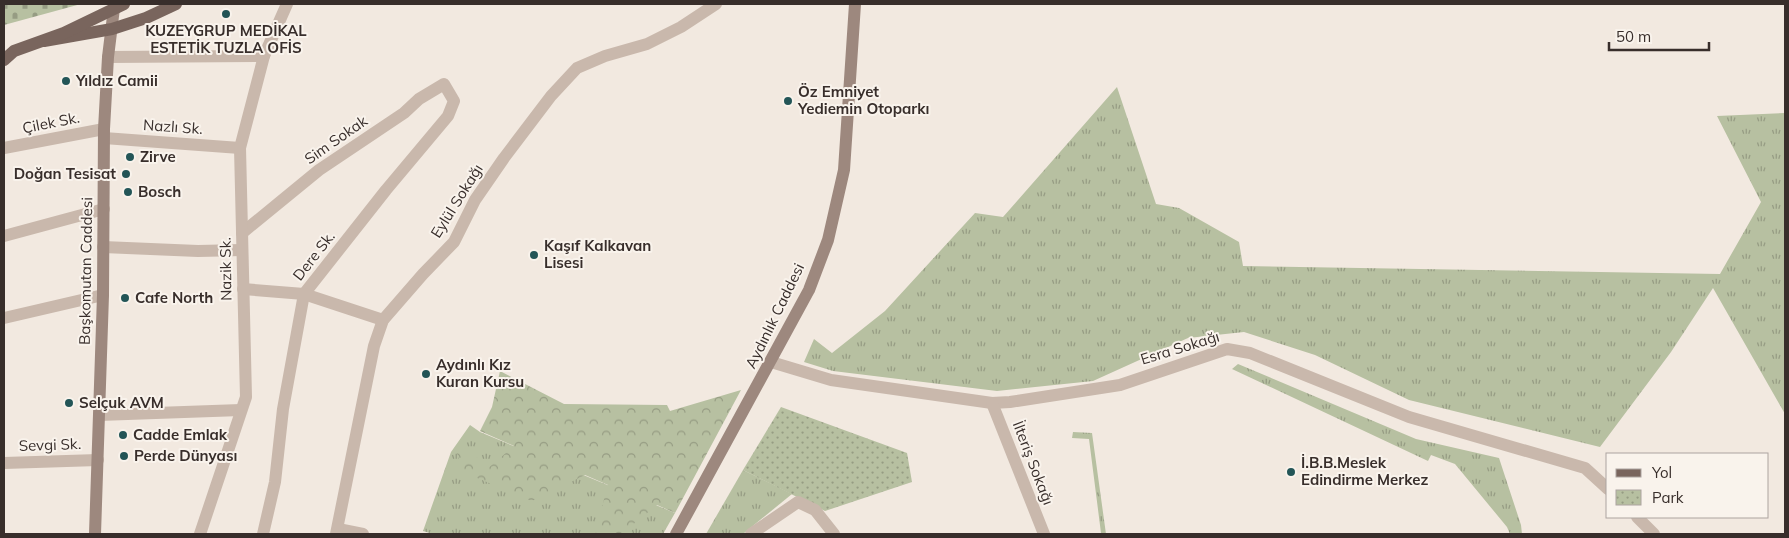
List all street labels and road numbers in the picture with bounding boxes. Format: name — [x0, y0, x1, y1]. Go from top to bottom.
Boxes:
street label: Çilek Sk. — [21, 108, 81, 137]
street label: Sim Sokak — [301, 111, 371, 168]
street label: Nazlı Sk. — [143, 115, 203, 138]
street label: Eylül Sokağı — [426, 160, 487, 241]
street label: Başkomutan Caddesi — [75, 197, 96, 345]
street label: Dere Sk. — [288, 227, 339, 284]
street label: Nazik Sk. — [215, 237, 236, 301]
street label: Aydınlık Caddesi — [741, 260, 808, 372]
street label: Esra Sokağı — [1138, 327, 1222, 369]
street label: İlteriş Sokağı — [1009, 418, 1058, 507]
street label: Sevgi Sk. — [18, 434, 82, 455]

